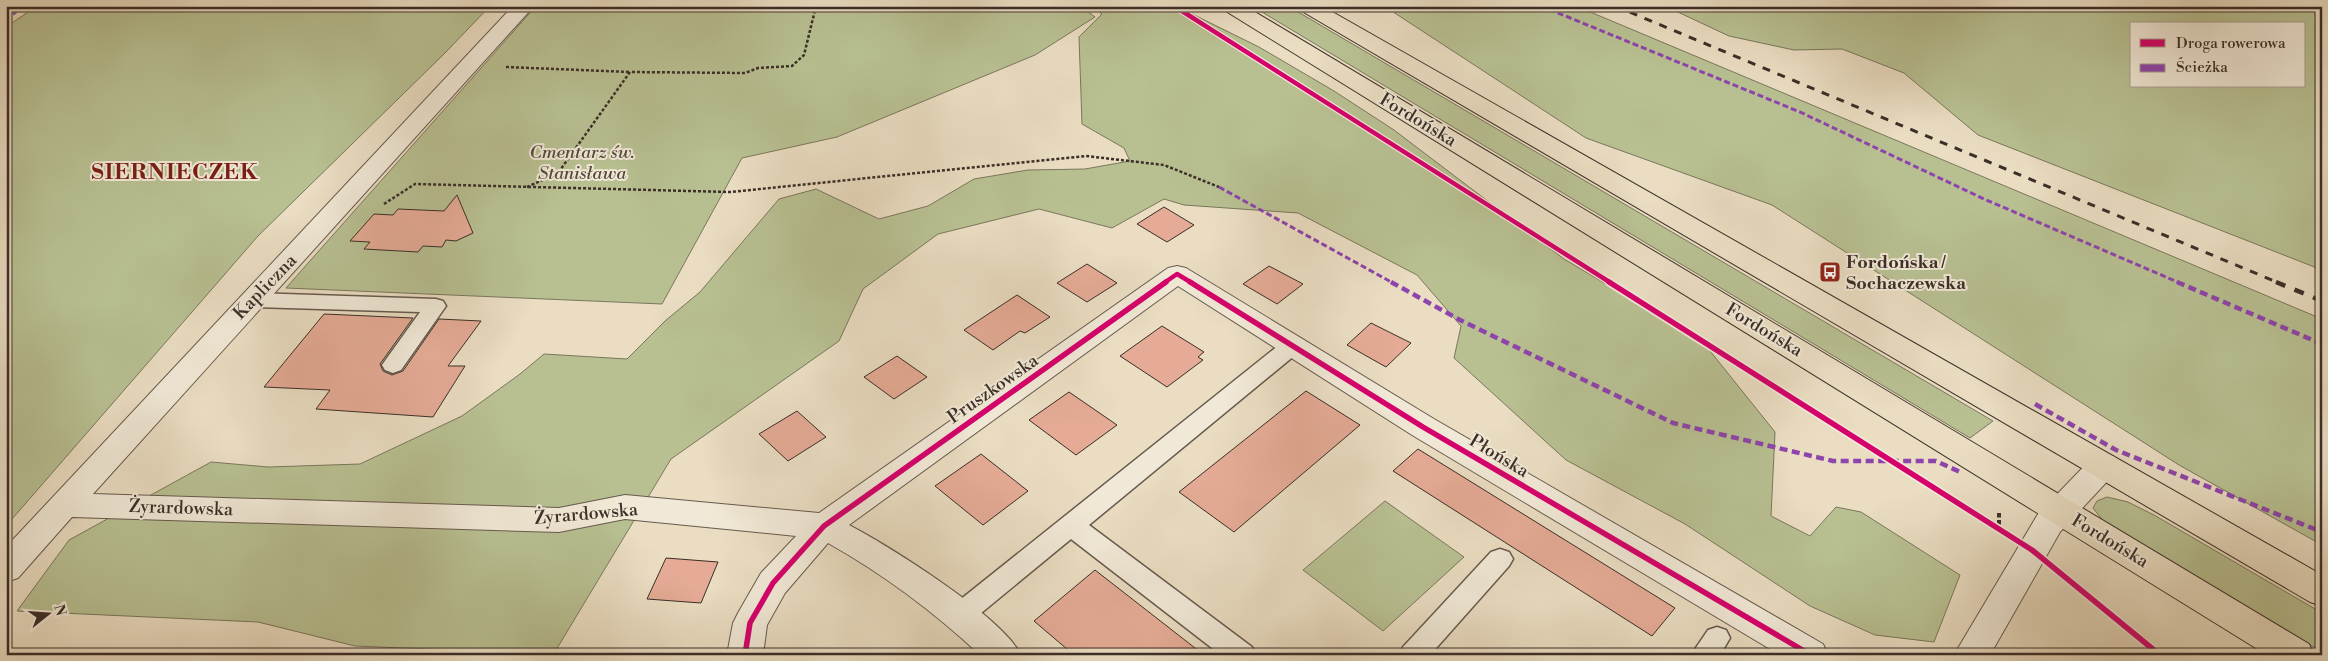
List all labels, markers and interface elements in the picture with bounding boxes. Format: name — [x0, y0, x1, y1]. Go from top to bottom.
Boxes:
legend — [2130, 22, 2306, 88]
text: Droga rowerowa — [2176, 34, 2286, 53]
text: Ścieżka — [2176, 57, 2228, 77]
street label: Fordońska — [1375, 88, 1462, 153]
park label: Cmentarz św. Stanisława — [530, 141, 635, 185]
district label: SIERNIECZEK — [91, 159, 259, 186]
street label: Kapliczna — [228, 249, 302, 325]
place label: Fordońska / Sochaczewska — [1846, 251, 1966, 295]
bus stop icon: Fordońska / Sochaczewska — [1818, 260, 1842, 284]
street label: Fordońska — [1721, 298, 1808, 363]
street label: Pruszkowska — [943, 349, 1044, 429]
street label: Płońska — [1465, 429, 1534, 483]
street label: Żyrardowska — [129, 495, 234, 521]
street label: Żyrardowska — [533, 498, 640, 530]
street label: Fordońska — [2067, 509, 2154, 574]
north arrow — [22, 588, 72, 638]
text: N — [49, 603, 70, 618]

